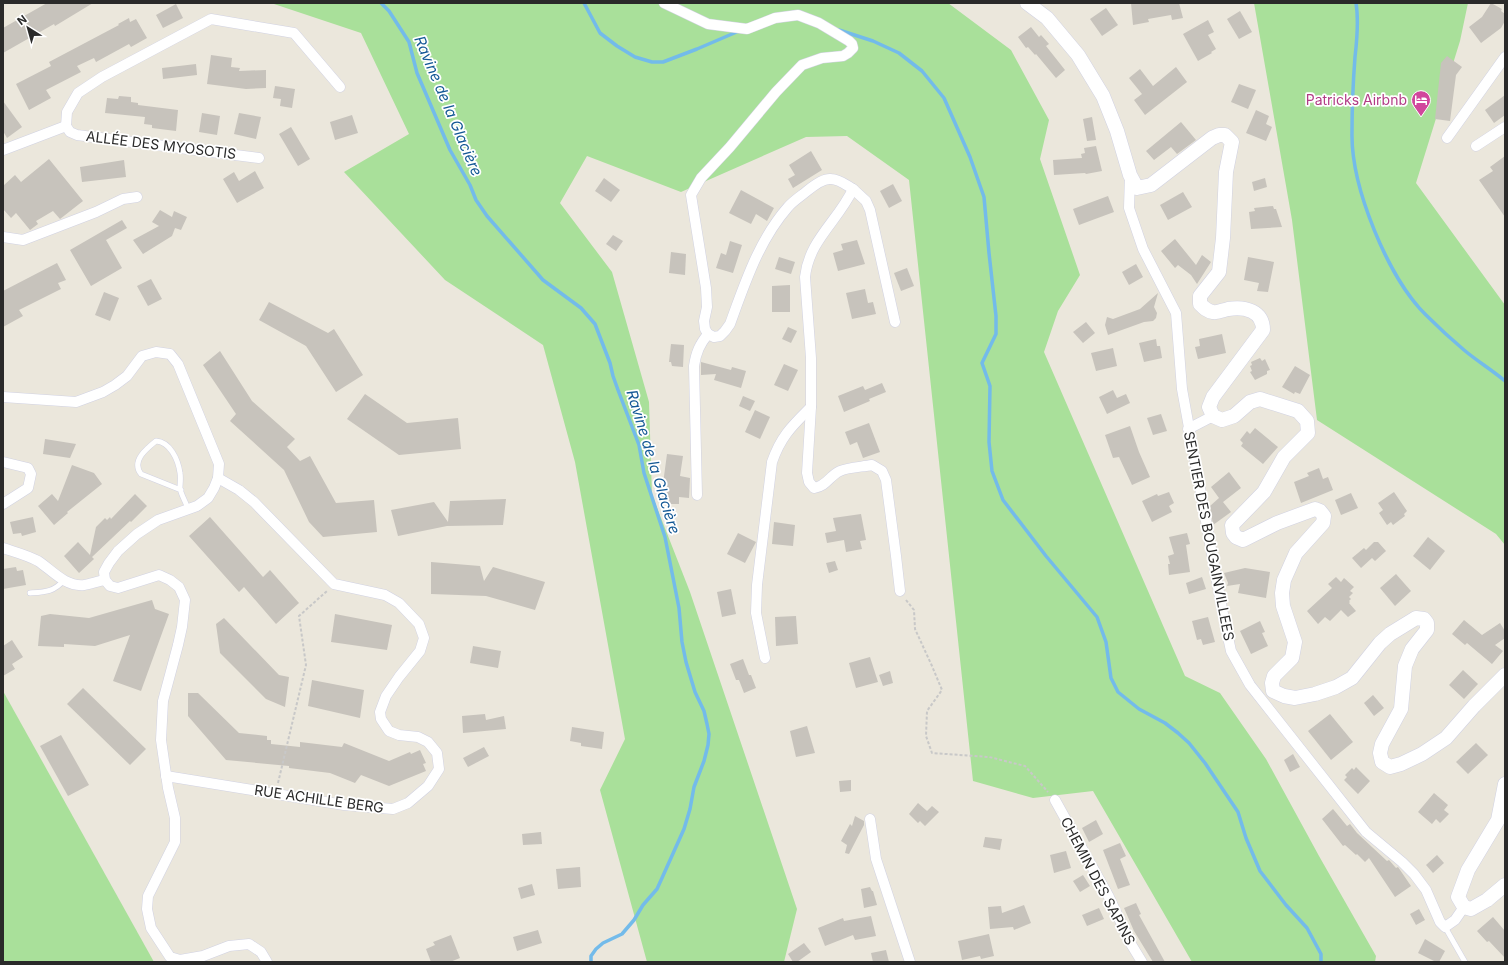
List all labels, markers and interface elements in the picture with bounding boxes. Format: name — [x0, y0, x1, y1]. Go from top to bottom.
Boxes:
north arrow — [8, 8, 48, 48]
text: N — [14, 12, 30, 28]
water label: Ravine de la Glacière — [410, 33, 487, 179]
hotel icon: Patricks Airbnb — [1410, 89, 1432, 117]
place label: Patricks Airbnb — [1306, 91, 1407, 108]
street label: ALLÉE DES MYOSOTIS — [85, 127, 237, 162]
water label: Ravine de la Glacière — [622, 387, 685, 536]
street label: SENTIER DES BOUGAINVILLEES — [1181, 430, 1238, 642]
street label: RUE ACHILLE BERG — [253, 781, 385, 816]
street label: CHEMIN DES SAPINS — [1058, 814, 1139, 948]

